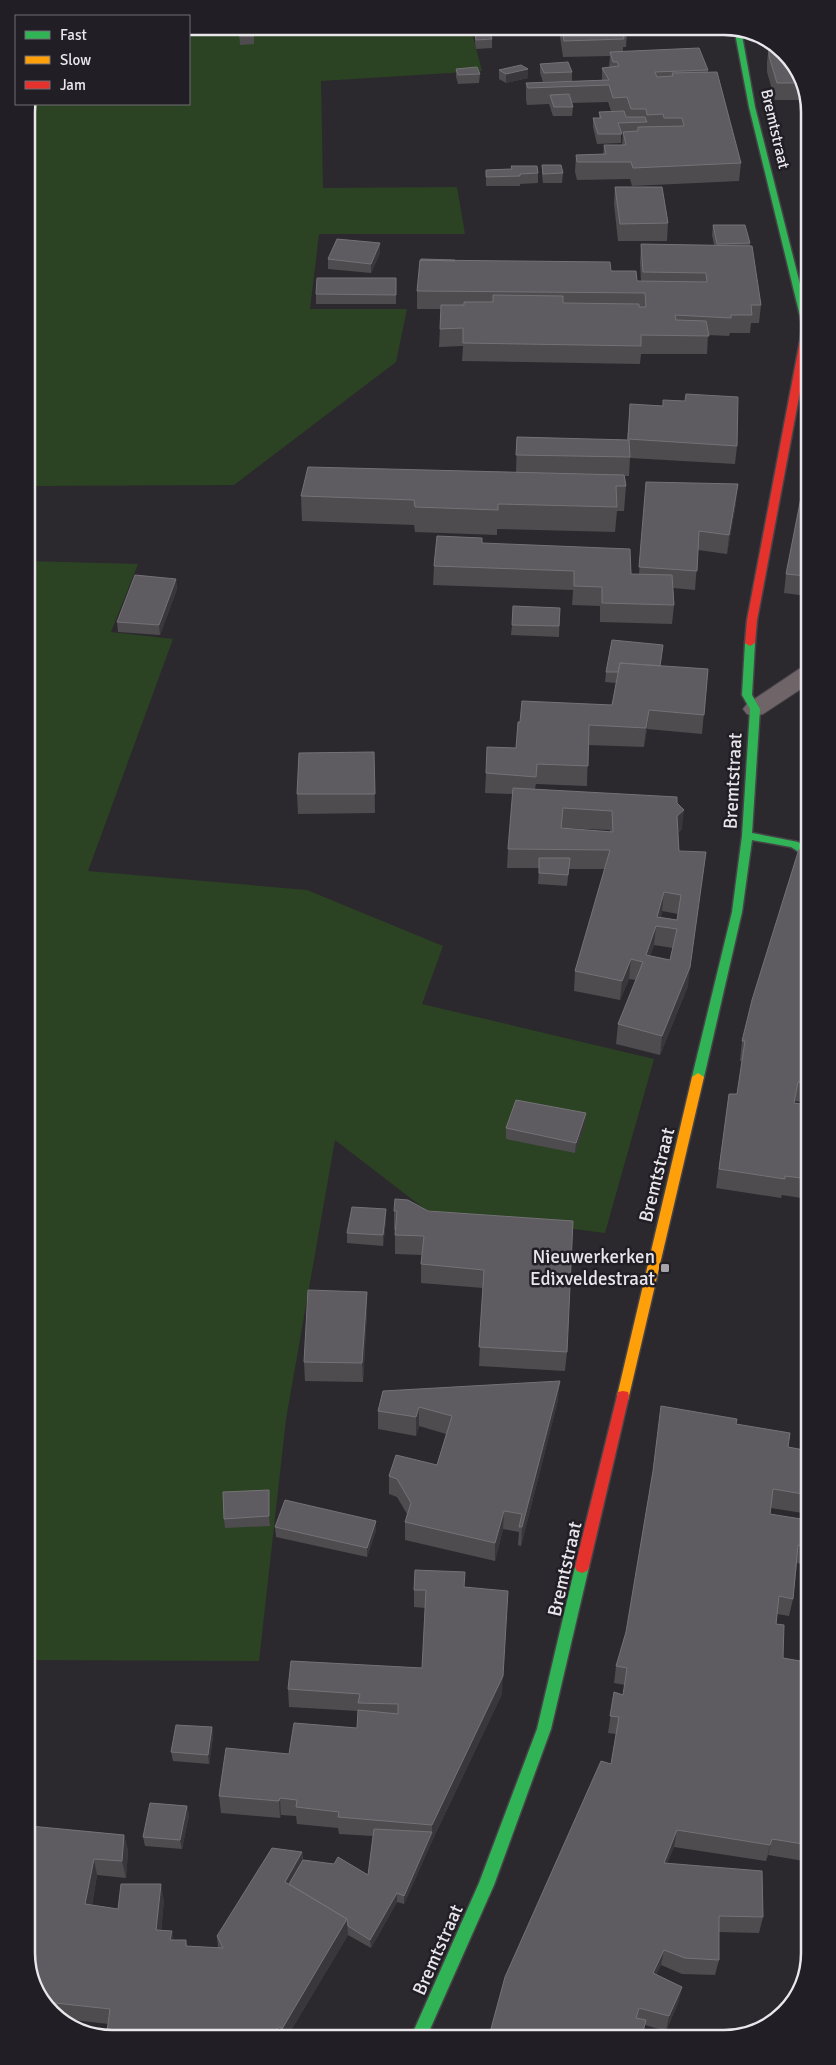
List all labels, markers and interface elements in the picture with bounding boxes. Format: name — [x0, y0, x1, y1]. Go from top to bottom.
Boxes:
legend — [15, 15, 190, 105]
text: Fast — [60, 26, 87, 44]
text: Slow — [60, 51, 91, 69]
text: Jam — [60, 76, 86, 94]
street label: Bremtstraat — [756, 87, 794, 171]
street label: Bremtstraat — [718, 732, 748, 830]
street label: Bremtstraat — [634, 1125, 680, 1225]
place label: Nieuwerkerken Edixveldestraat — [530, 1245, 655, 1291]
marker: Nieuwerkerken Edixveldestraat — [659, 1262, 671, 1274]
street label: Bremtstraat — [542, 1519, 588, 1619]
street label: Bremtstraat — [407, 1901, 469, 1999]

